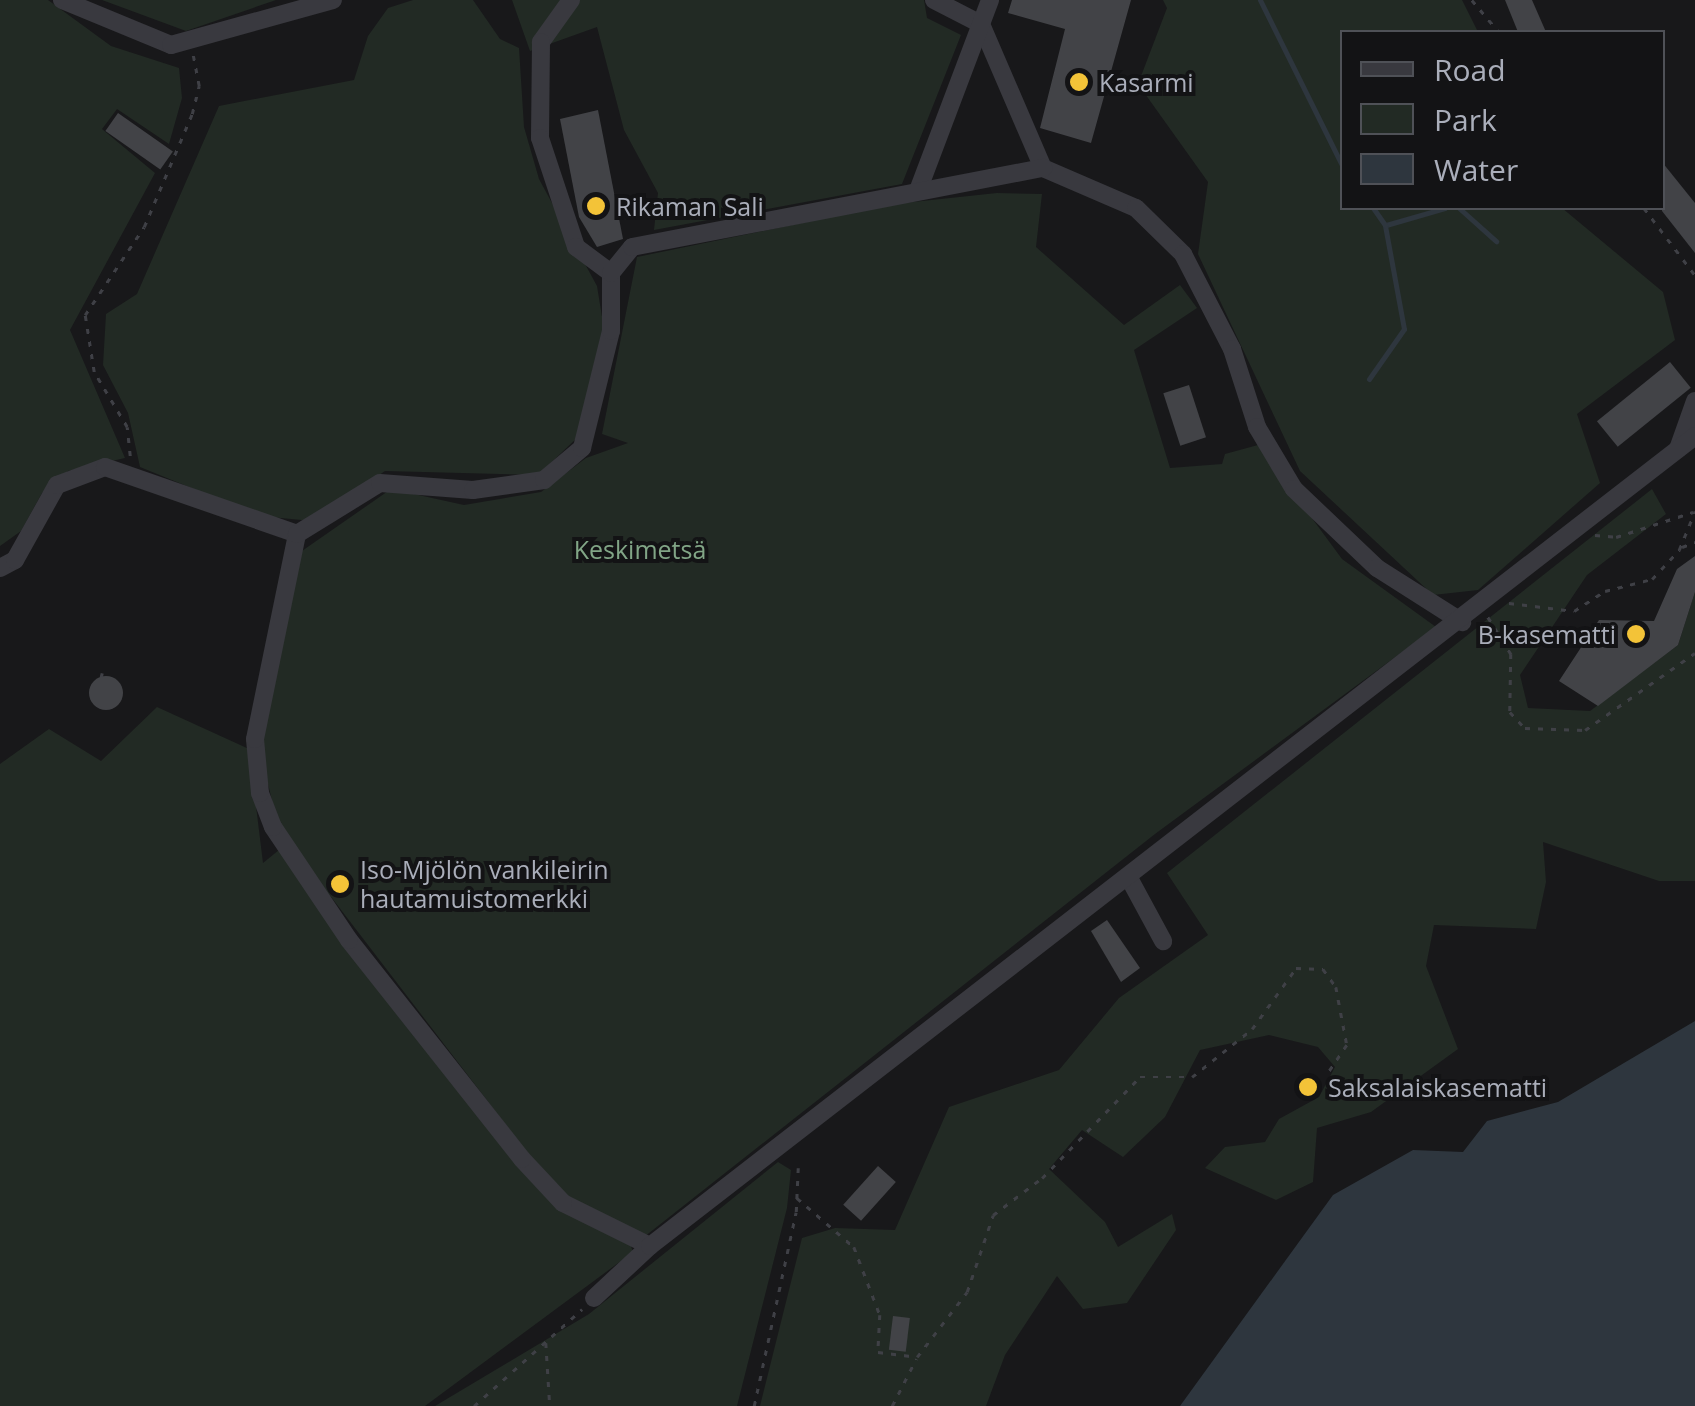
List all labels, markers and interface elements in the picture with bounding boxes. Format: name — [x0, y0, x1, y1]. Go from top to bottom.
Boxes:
legend — [1340, 30, 1665, 210]
text: Road — [1434, 49, 1506, 90]
place label: Kasarmi — [1099, 67, 1194, 97]
marker: Kasarmi — [1068, 71, 1090, 93]
text: Park — [1434, 99, 1497, 140]
text: Water — [1434, 149, 1518, 190]
place label: Rikaman Sali — [616, 191, 764, 221]
marker: Rikaman Sali — [585, 195, 607, 217]
park label: Keskimetsä — [574, 534, 706, 564]
place label: B-kasematti — [1478, 619, 1616, 649]
marker: B-kasematti — [1625, 623, 1647, 645]
place label: Iso-Mjölön vankileirin hautamuistomerkki — [360, 855, 609, 914]
marker: Iso-Mjölön vankileirin hautamuistomerkki — [329, 873, 351, 895]
place label: Saksalaiskasematti — [1328, 1072, 1547, 1102]
marker: Saksalaiskasematti — [1297, 1076, 1319, 1098]

